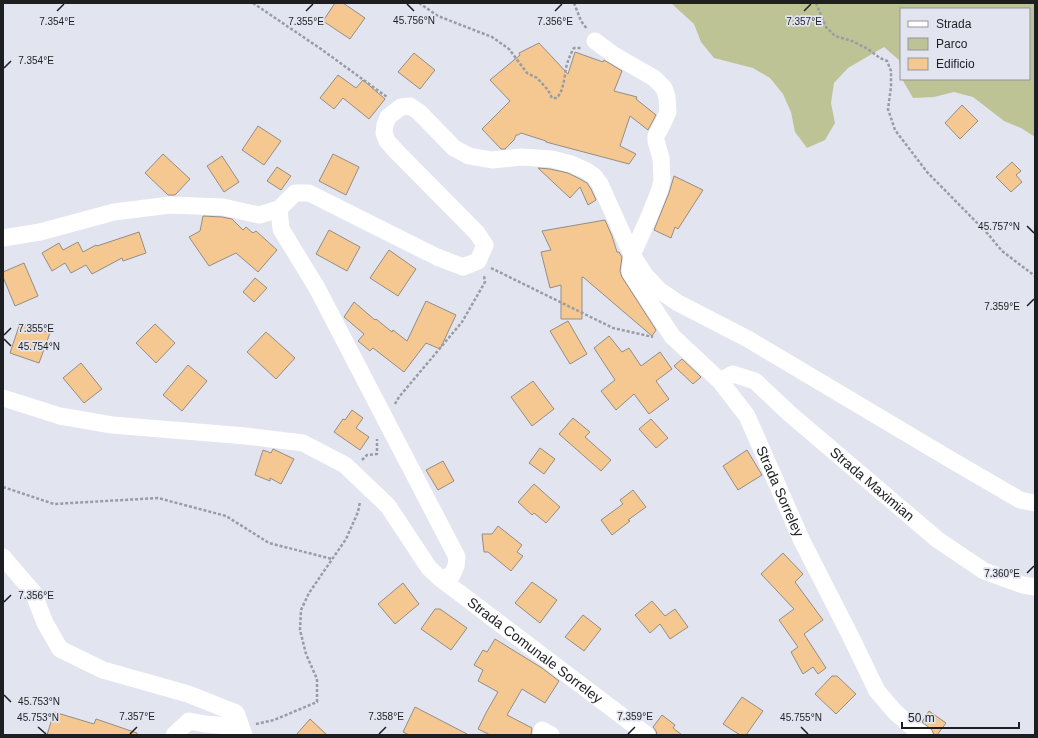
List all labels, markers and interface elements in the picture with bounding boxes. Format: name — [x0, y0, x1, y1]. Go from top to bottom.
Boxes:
legend — [900, 8, 1030, 80]
text: 45.756°N — [393, 15, 435, 26]
text: 7.354°E — [39, 16, 75, 27]
text: 7.355°E — [288, 16, 324, 27]
text: 7.356°E — [537, 16, 573, 27]
text: 7.357°E — [786, 16, 822, 27]
text: Strada — [936, 17, 972, 31]
text: Parco — [936, 37, 968, 51]
text: 7.354°E — [18, 55, 54, 66]
text: Edificio — [936, 57, 975, 71]
text: 45.757°N — [978, 221, 1020, 232]
text: 7.359°E — [984, 301, 1020, 312]
text: 7.355°E — [18, 323, 54, 334]
text: 45.754°N — [18, 341, 60, 352]
street label: Strada Sorreley — [753, 444, 807, 539]
street label: Strada Maximian — [827, 444, 917, 524]
text: 7.360°E — [984, 568, 1020, 579]
text: 7.356°E — [18, 590, 54, 601]
street label: Strada Comunale Sorreley — [464, 594, 606, 706]
text: 45.753°N — [18, 696, 60, 707]
scale bar — [902, 704, 1019, 730]
text: 7.357°E — [119, 711, 155, 722]
text: 7.358°E — [368, 711, 404, 722]
text: 7.359°E — [617, 711, 653, 722]
text: 50 m — [908, 711, 935, 725]
text: 45.753°N — [17, 712, 59, 723]
text: 45.755°N — [780, 712, 822, 723]

